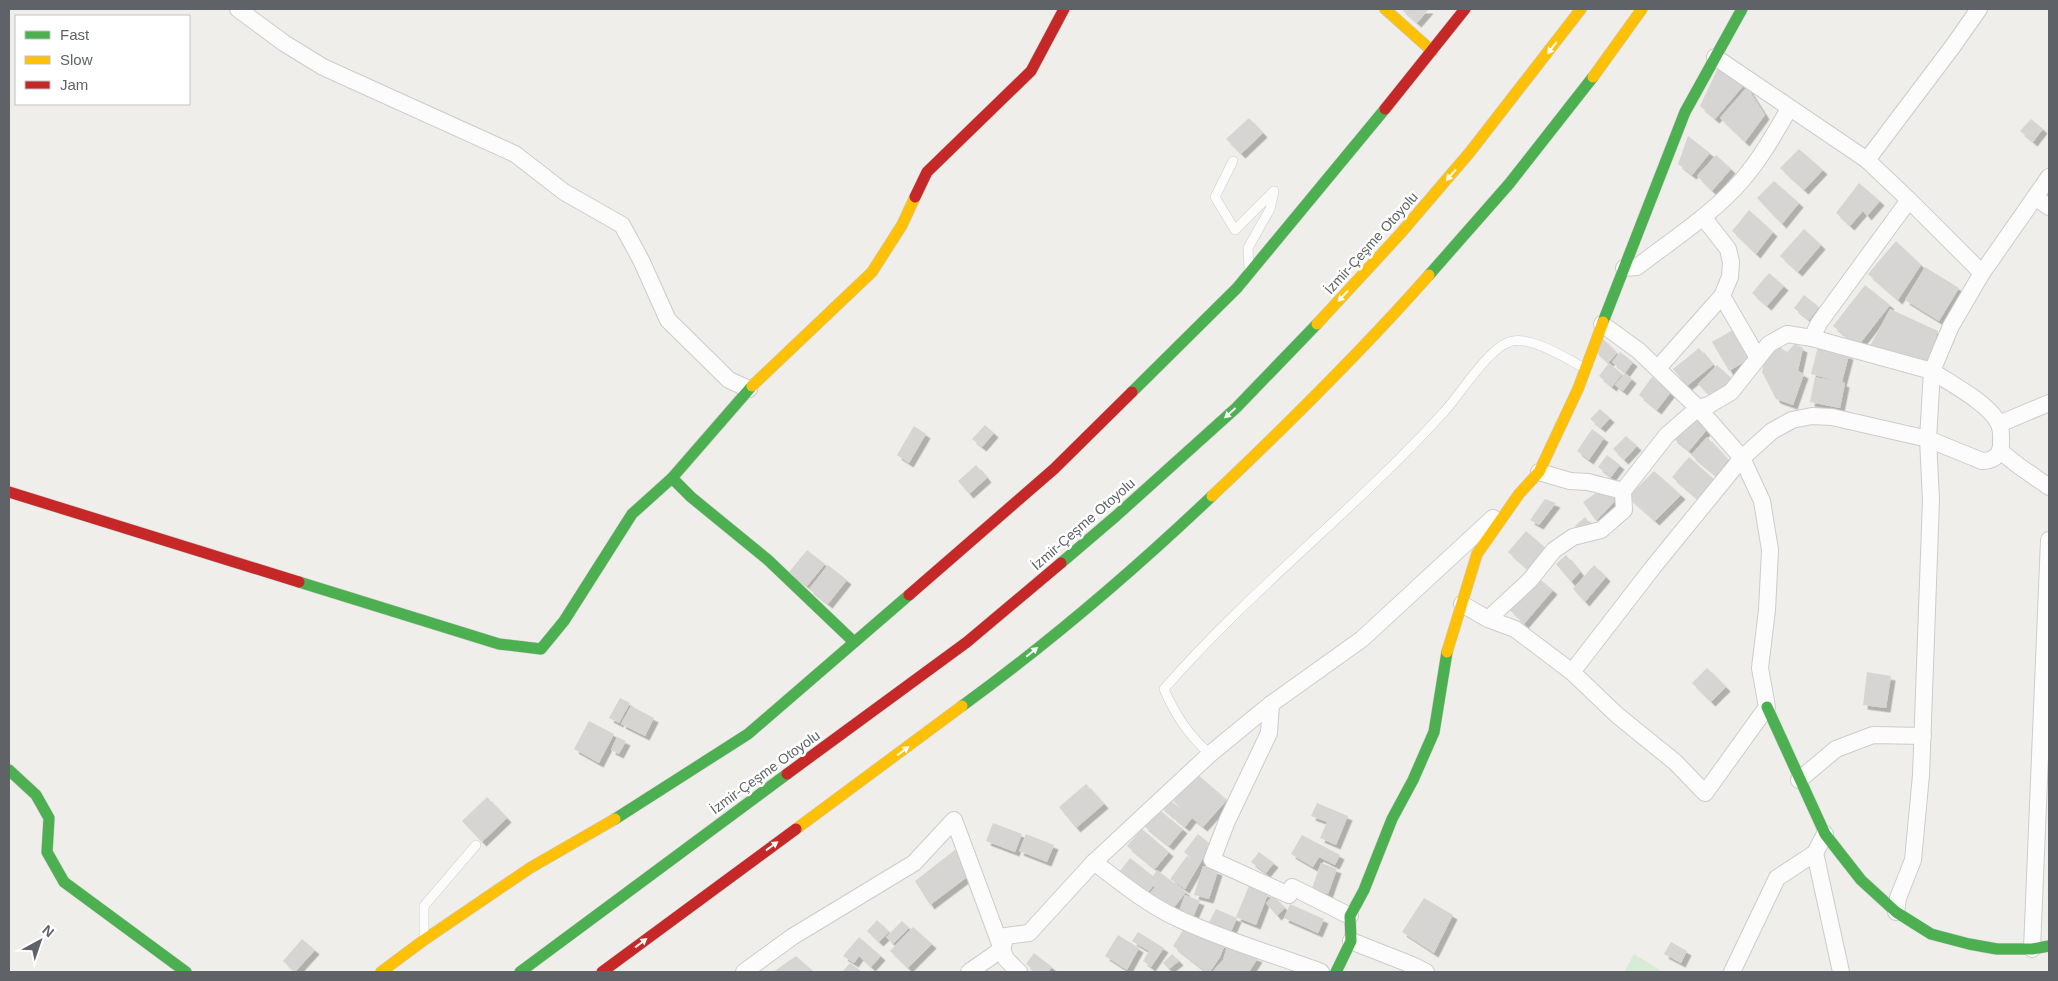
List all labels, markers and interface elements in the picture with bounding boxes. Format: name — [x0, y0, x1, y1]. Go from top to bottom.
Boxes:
legend — [15, 15, 190, 105]
text: Fast — [60, 26, 90, 43]
one-way arrow — [1547, 41, 1558, 54]
text: Slow — [60, 51, 93, 68]
text: Jam — [60, 76, 88, 93]
one-way arrow — [1445, 168, 1456, 181]
street label: İzmir-Çeşme Otoyolu — [1320, 188, 1421, 297]
one-way arrow — [1337, 290, 1349, 302]
one-way arrow — [1225, 407, 1237, 419]
street label: İzmir-Çeşme Otoyolu — [1027, 474, 1138, 573]
one-way arrow — [1026, 647, 1039, 658]
street label: İzmir-Çeşme Otoyolu — [707, 726, 823, 817]
one-way arrow — [896, 746, 910, 756]
one-way arrow — [765, 841, 779, 851]
north arrow — [15, 916, 65, 966]
text: N — [39, 922, 57, 940]
one-way arrow — [634, 938, 648, 948]

